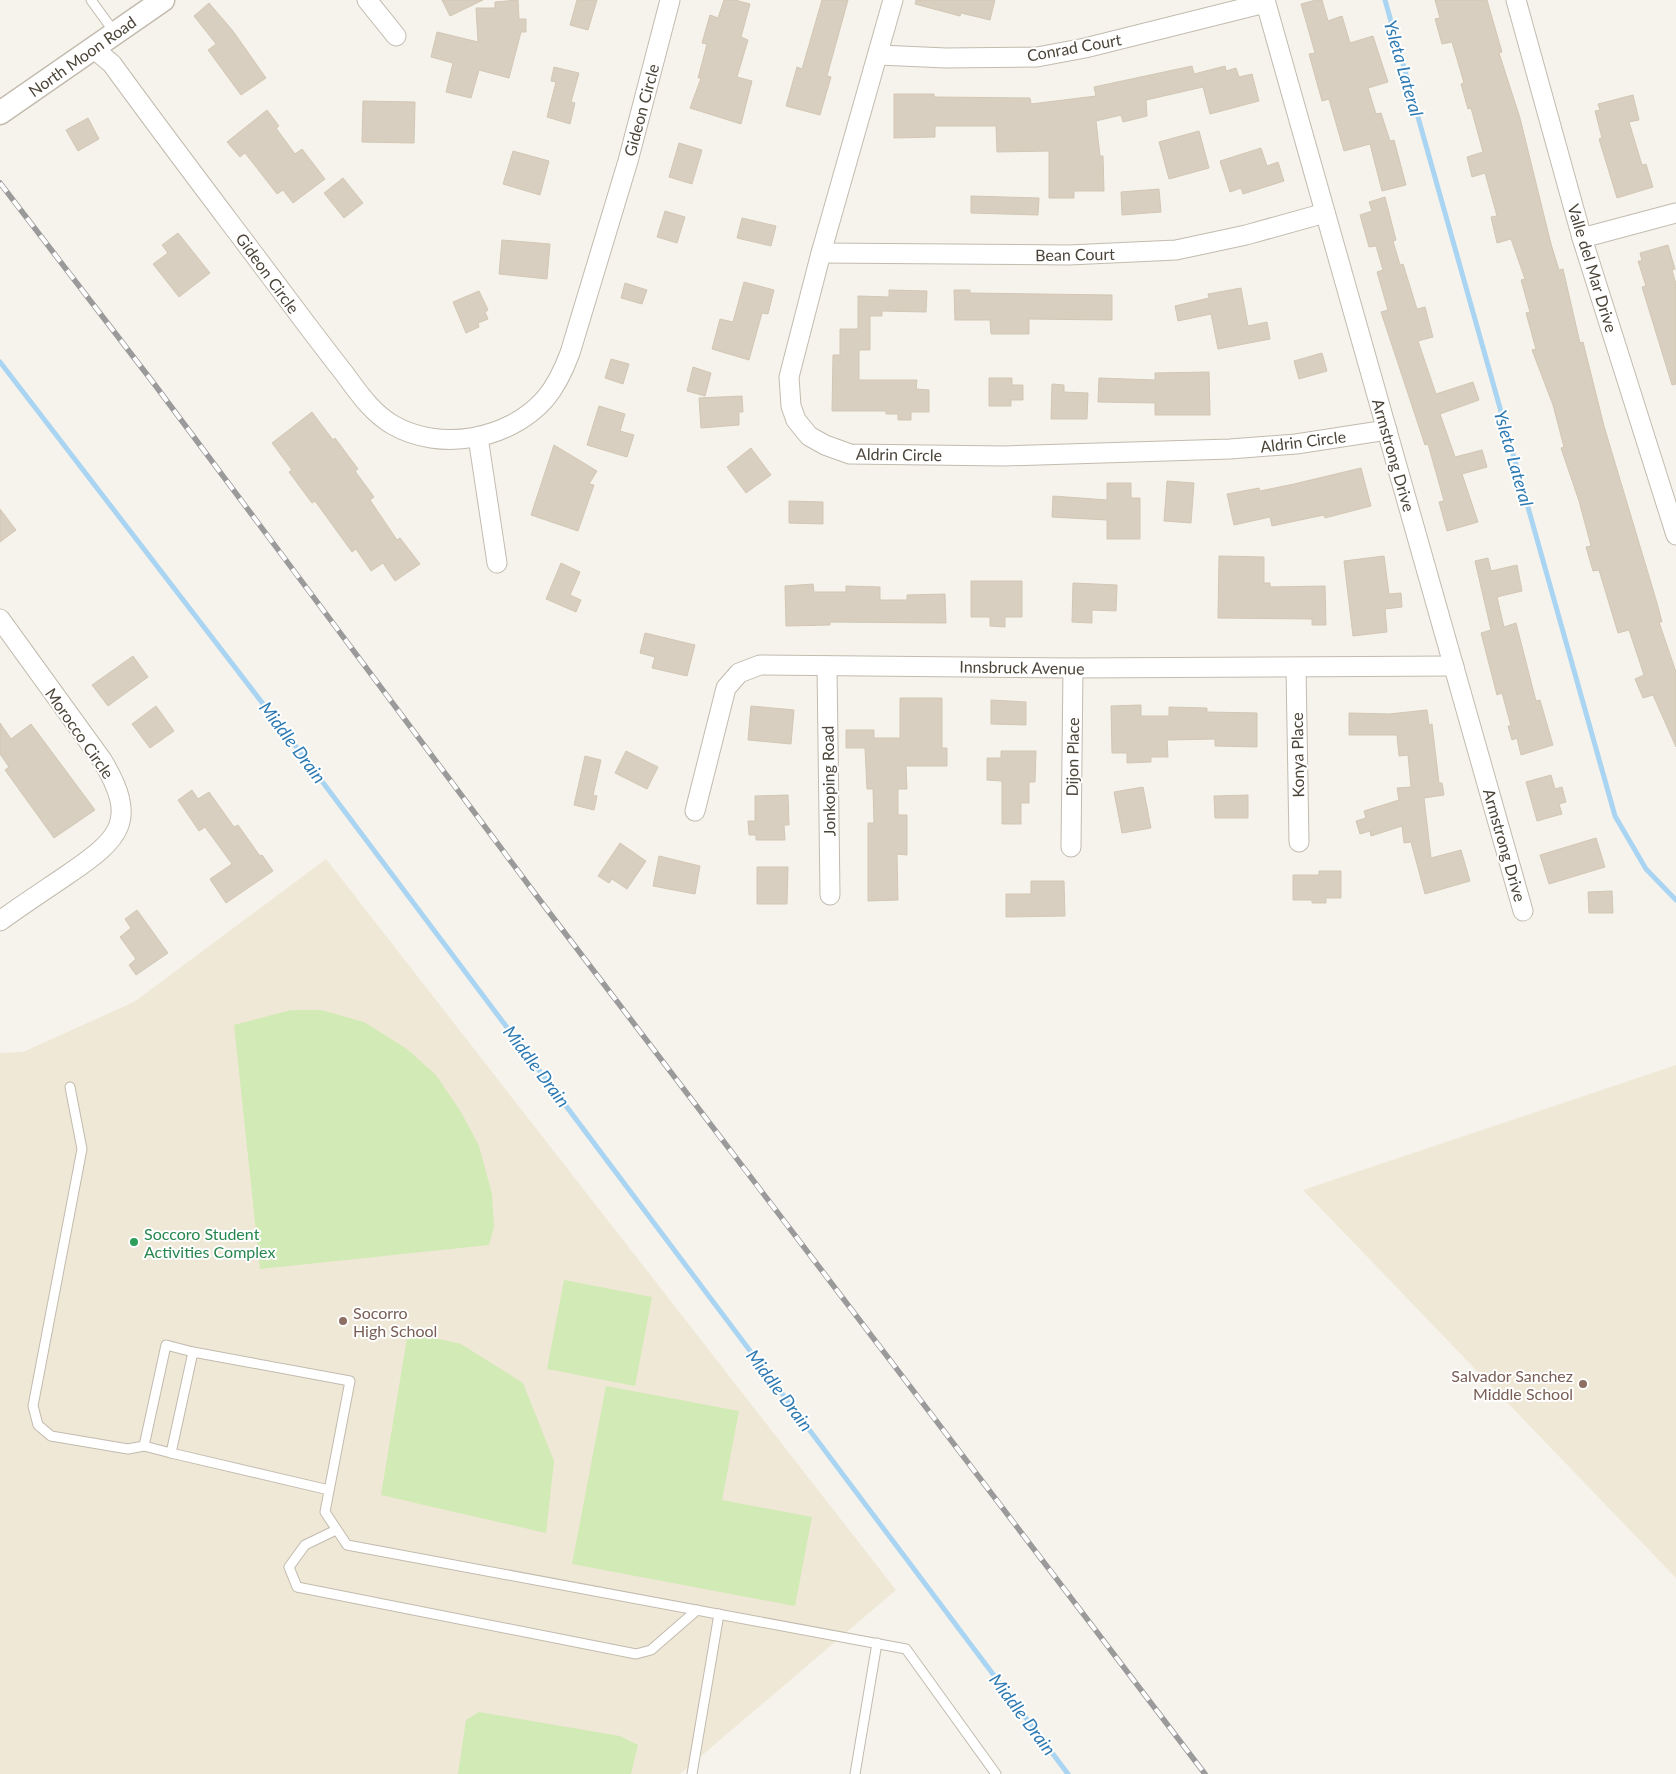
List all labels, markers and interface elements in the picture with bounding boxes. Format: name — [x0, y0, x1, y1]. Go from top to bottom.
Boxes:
street label: North Moon Road — [25, 12, 139, 100]
water label: Ysleta Lateral — [1380, 17, 1428, 119]
street label: Conrad Court — [1025, 29, 1123, 65]
street label: Gideon Circle — [620, 62, 662, 158]
street label: Valle del Mar Drive — [1564, 201, 1622, 335]
street label: Gideon Circle — [232, 229, 304, 317]
street label: Bean Court — [1035, 244, 1115, 264]
street label: Armstrong Drive — [1369, 396, 1419, 514]
water label: Ysleta Lateral — [1490, 407, 1538, 509]
street label: Aldrin Circle — [1259, 426, 1347, 456]
street label: Aldrin Circle — [856, 444, 942, 464]
street label: Innsbruck Avenue — [959, 656, 1085, 678]
street label: Morocco Circle — [42, 684, 118, 782]
water label: Middle Drain — [255, 697, 331, 787]
street label: Konya Place — [1287, 712, 1307, 798]
street label: Dijon Place — [1062, 717, 1082, 797]
street label: Jonkoping Road — [818, 725, 838, 837]
street label: Armstrong Drive — [1480, 786, 1530, 904]
water label: Middle Drain — [499, 1021, 575, 1111]
place label: Soccoro Student Activities Complex — [144, 1224, 275, 1261]
marker: Soccoro Student Activities Complex — [128, 1236, 140, 1248]
place label: Socorro High School — [353, 1303, 437, 1340]
marker: Socorro High School — [337, 1315, 349, 1327]
water label: Middle Drain — [742, 1345, 818, 1435]
place label: Salvador Sanchez Middle School — [1451, 1366, 1573, 1403]
marker: Salvador Sanchez Middle School — [1577, 1378, 1589, 1390]
water label: Middle Drain — [985, 1669, 1061, 1759]

